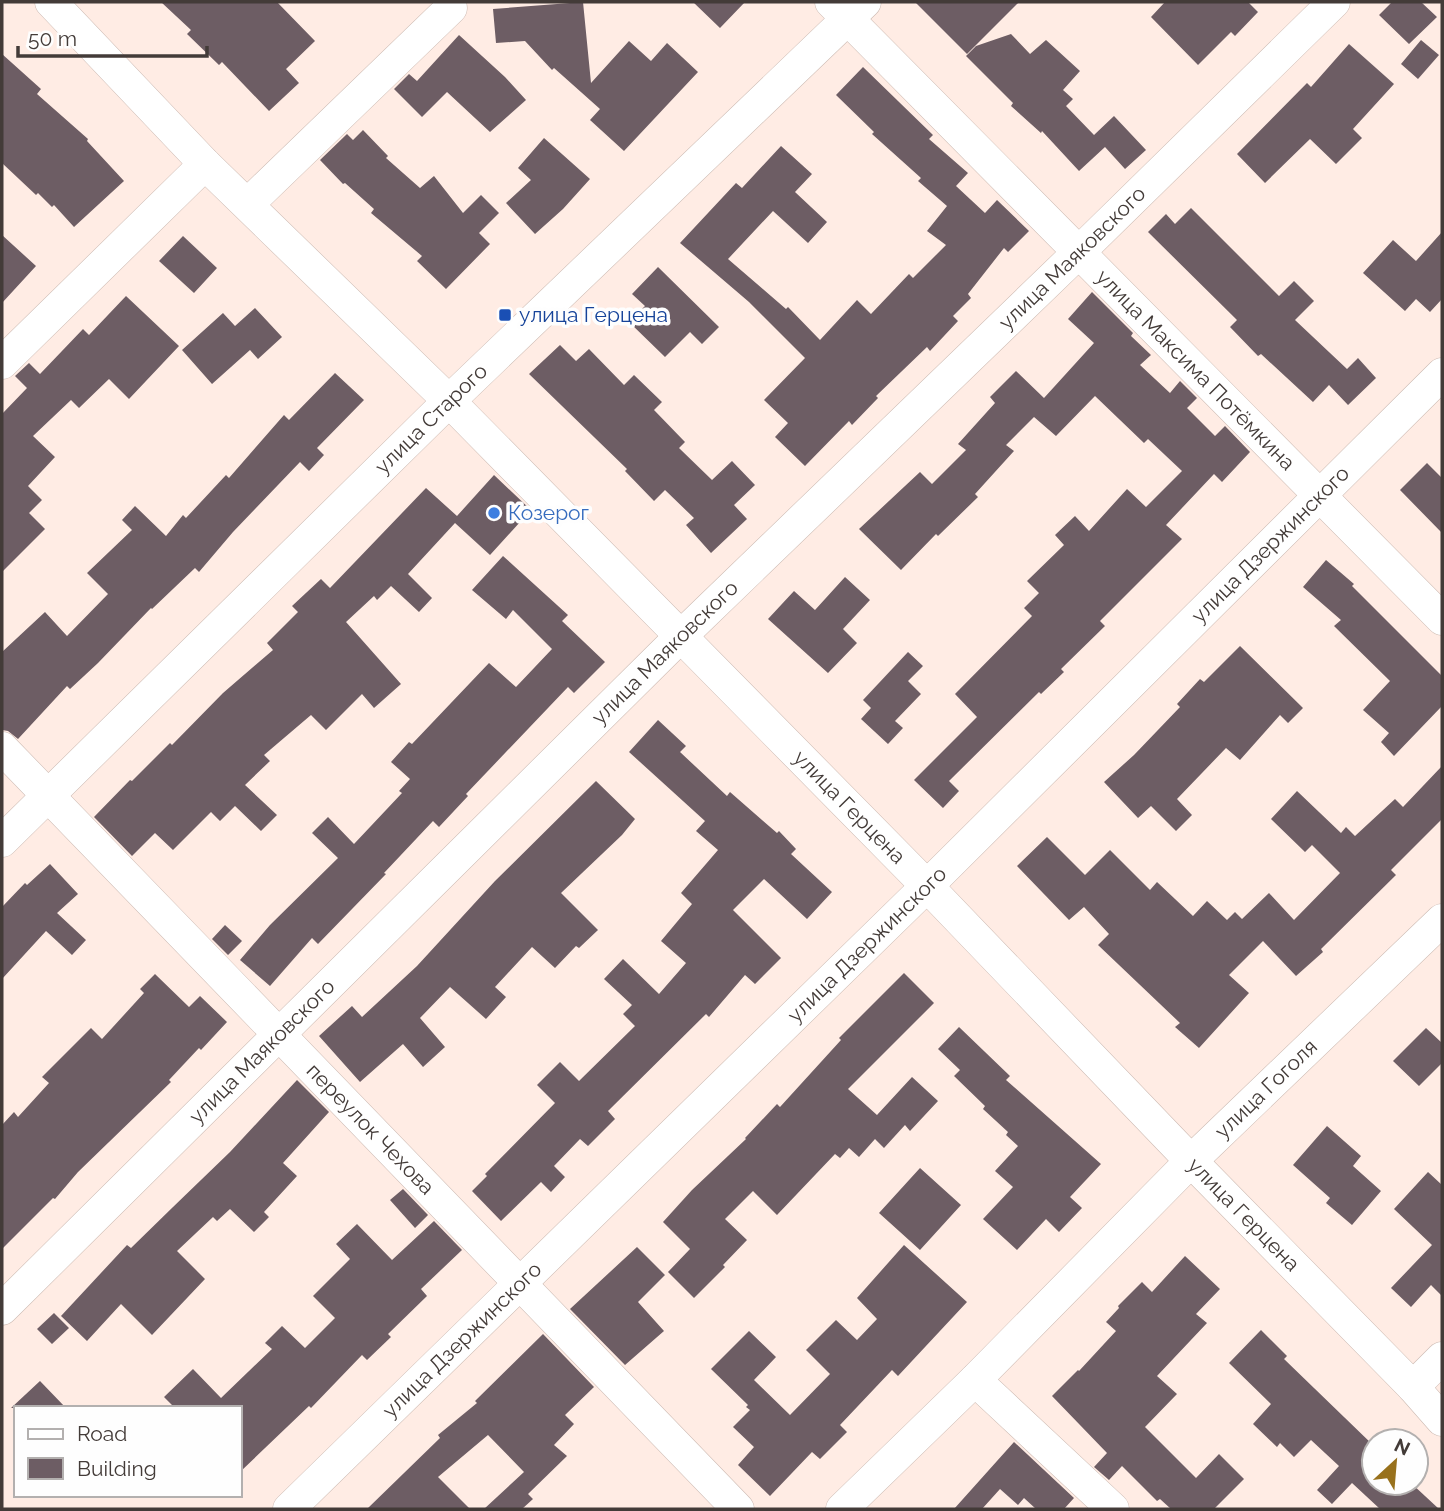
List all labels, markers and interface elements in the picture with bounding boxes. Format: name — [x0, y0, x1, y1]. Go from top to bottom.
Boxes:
scale bar — [18, 14, 206, 58]
text: 50 m — [28, 26, 77, 51]
street label: улица Маяковского — [993, 181, 1151, 335]
street label: улица Максима Потёмкина — [1091, 264, 1300, 475]
place label: улица Герцена — [519, 302, 668, 327]
marker: улица Герцена — [497, 307, 513, 323]
street label: улица Старого — [369, 358, 492, 479]
street label: улица Дзержинского — [1186, 461, 1354, 628]
place label: Козерог — [508, 500, 590, 525]
marker: Козерог — [486, 505, 502, 521]
street label: улица Маяковского — [586, 575, 743, 729]
street label: улица Герцена — [788, 745, 911, 869]
street label: улица Дзержинского — [782, 861, 951, 1027]
street label: улица Маяковского — [184, 973, 340, 1129]
street label: улица Гоголя — [1209, 1034, 1322, 1143]
street label: переулок Чехова — [302, 1058, 440, 1200]
street label: улица Герцена — [1183, 1152, 1305, 1276]
street label: улица Дзержинского — [377, 1256, 546, 1423]
legend — [14, 1406, 242, 1497]
text: Road — [77, 1421, 127, 1446]
north arrow — [1360, 1427, 1430, 1497]
text: N — [1391, 1434, 1414, 1460]
text: Building — [77, 1456, 157, 1481]

